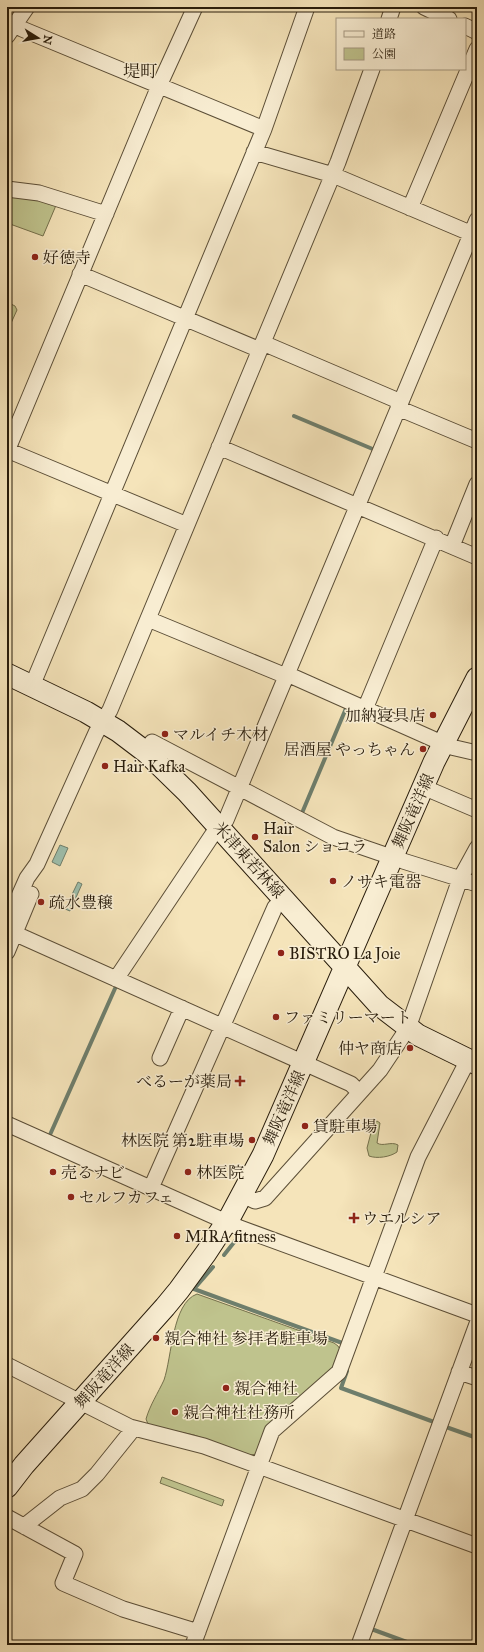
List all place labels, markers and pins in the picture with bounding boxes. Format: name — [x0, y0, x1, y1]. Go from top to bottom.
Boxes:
place label: 好徳寺 — [43, 248, 91, 267]
marker: 好徳寺 — [30, 252, 40, 262]
place label: 加納寝具店 — [345, 706, 425, 725]
marker: 加納寝具店 — [428, 710, 438, 720]
place label: マルイチ木材 — [173, 725, 268, 744]
marker: マルイチ木材 — [160, 729, 170, 739]
place label: 居酒屋 やっちゃん — [284, 740, 415, 759]
marker: 居酒屋 やっちゃん — [418, 744, 428, 754]
place label: Hair Kafka — [113, 757, 185, 776]
marker: Hair Kafka — [100, 761, 110, 771]
place label: Hair Salon ショコラ — [263, 819, 367, 856]
marker: Hair Salon ショコラ — [250, 832, 260, 842]
place label: ノサキ電器 — [341, 872, 421, 891]
marker: ノサキ電器 — [328, 876, 338, 886]
place label: 疏水豊穣 — [49, 893, 113, 912]
marker: 疏水豊穣 — [36, 897, 46, 907]
place label: BISTRO La Joie — [289, 944, 401, 964]
marker: BISTRO La Joie — [276, 948, 286, 958]
place label: ファミリーマート — [284, 1008, 412, 1027]
marker: ファミリーマート — [271, 1012, 281, 1022]
place label: 仲ヤ商店 — [338, 1039, 402, 1058]
marker: 仲ヤ商店 — [405, 1043, 415, 1053]
place label: べるーが薬局 — [136, 1072, 232, 1091]
marker: べるーが薬局 — [235, 1076, 245, 1086]
place label: 貸駐車場 — [313, 1117, 377, 1136]
marker: 貸駐車場 — [300, 1121, 310, 1131]
place label: 林医院 第2駐車場 — [121, 1131, 244, 1150]
marker: 林医院 第2駐車場 — [247, 1135, 257, 1145]
place label: 売るナビ — [61, 1163, 125, 1182]
place label: 林医院 — [196, 1163, 244, 1182]
marker: 売るナビ — [48, 1167, 58, 1177]
marker: 林医院 — [183, 1167, 193, 1177]
place label: セルフカフェ — [79, 1188, 174, 1207]
marker: セルフカフェ — [66, 1192, 76, 1202]
place label: ウエルシア — [362, 1209, 442, 1228]
marker: ウエルシア — [349, 1213, 359, 1223]
place label: MIRA fitness — [185, 1227, 276, 1246]
marker: MIRA fitness — [172, 1231, 182, 1241]
place label: 親合神社 参拝者駐車場 — [164, 1329, 327, 1348]
marker: 親合神社 参拝者駐車場 — [151, 1333, 161, 1343]
place label: 親合神社 — [234, 1379, 298, 1398]
marker: 親合神社 — [221, 1383, 231, 1393]
place label: 親合神社社務所 — [183, 1403, 295, 1422]
marker: 親合神社社務所 — [170, 1407, 180, 1417]

